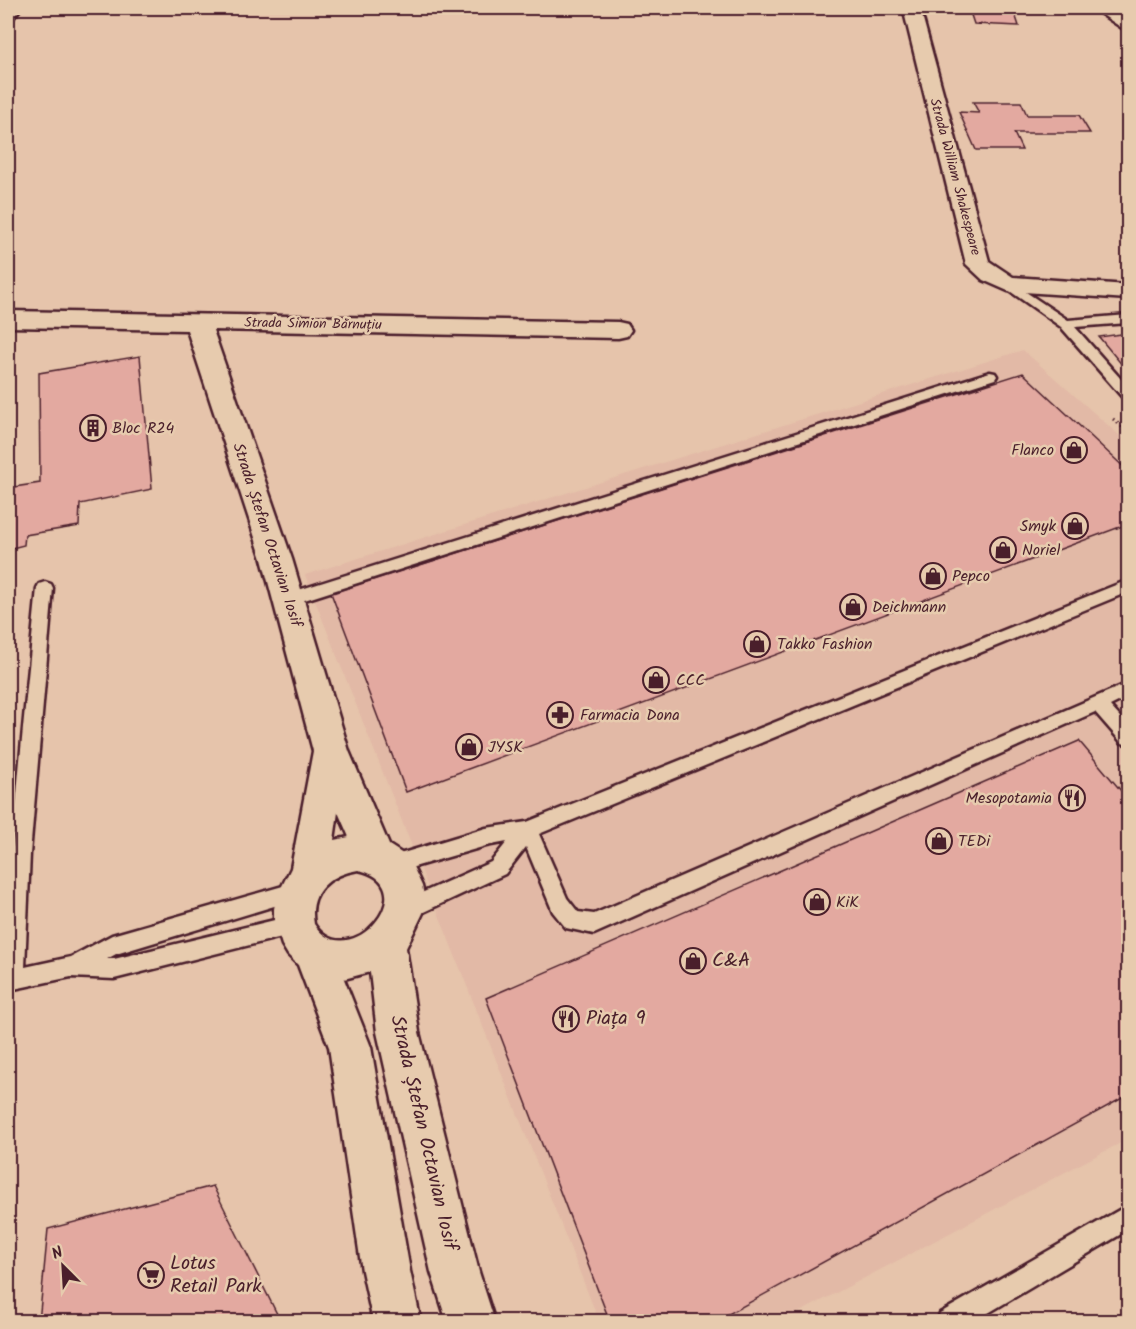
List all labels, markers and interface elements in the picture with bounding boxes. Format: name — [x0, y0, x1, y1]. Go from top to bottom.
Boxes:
street label: Strada William Shakespeare — [923, 96, 987, 259]
street label: Strada Simion Bărnuțiu — [244, 312, 382, 336]
building icon: Bloc R24 — [78, 413, 108, 443]
place label: Bloc R24 — [112, 416, 175, 441]
shop icon: Flanco — [1059, 435, 1089, 465]
place label: Flanco — [1011, 438, 1054, 463]
street label: Strada Ștefan Octavian Iosif — [225, 440, 309, 632]
shop icon: Smyk — [1060, 511, 1090, 541]
place label: Smyk — [1020, 514, 1056, 539]
shop icon: Noriel — [988, 535, 1018, 565]
place label: Noriel — [1022, 538, 1060, 563]
shop icon: Pepco — [918, 561, 948, 591]
place label: Pepco — [952, 564, 990, 589]
shop icon: Deichmann — [838, 592, 868, 622]
place label: Deichmann — [872, 595, 946, 620]
shop icon: Takko Fashion — [742, 629, 772, 659]
place label: Takko Fashion — [777, 632, 873, 657]
shop icon: CCC — [641, 665, 671, 695]
place label: CCC — [676, 668, 705, 693]
pharmacy icon: Farmacia Dona — [545, 700, 575, 730]
place label: Farmacia Dona — [580, 703, 680, 728]
shop icon: JYSK — [454, 732, 484, 762]
place label: JYSK — [488, 735, 523, 760]
restaurant icon: Mesopotamia — [1057, 783, 1087, 813]
place label: Mesopotamia — [965, 786, 1052, 811]
shop icon: TEDi — [924, 826, 954, 856]
place label: TEDi — [958, 829, 991, 854]
shop icon: KiK — [802, 887, 832, 917]
place label: KiK — [836, 890, 859, 915]
place label: C&A — [712, 945, 750, 977]
shop icon: C&A — [678, 946, 708, 976]
place label: Piața 9 — [586, 1003, 646, 1035]
restaurant icon: Piața 9 — [551, 1004, 581, 1034]
street label: Strada Ștefan Octavian Iosif — [380, 1012, 466, 1256]
north arrow — [33, 1236, 93, 1296]
text: N — [48, 1240, 67, 1267]
place label: Lotus Retail Park — [170, 1248, 262, 1303]
supermarket icon: Lotus Retail Park — [136, 1260, 166, 1290]

